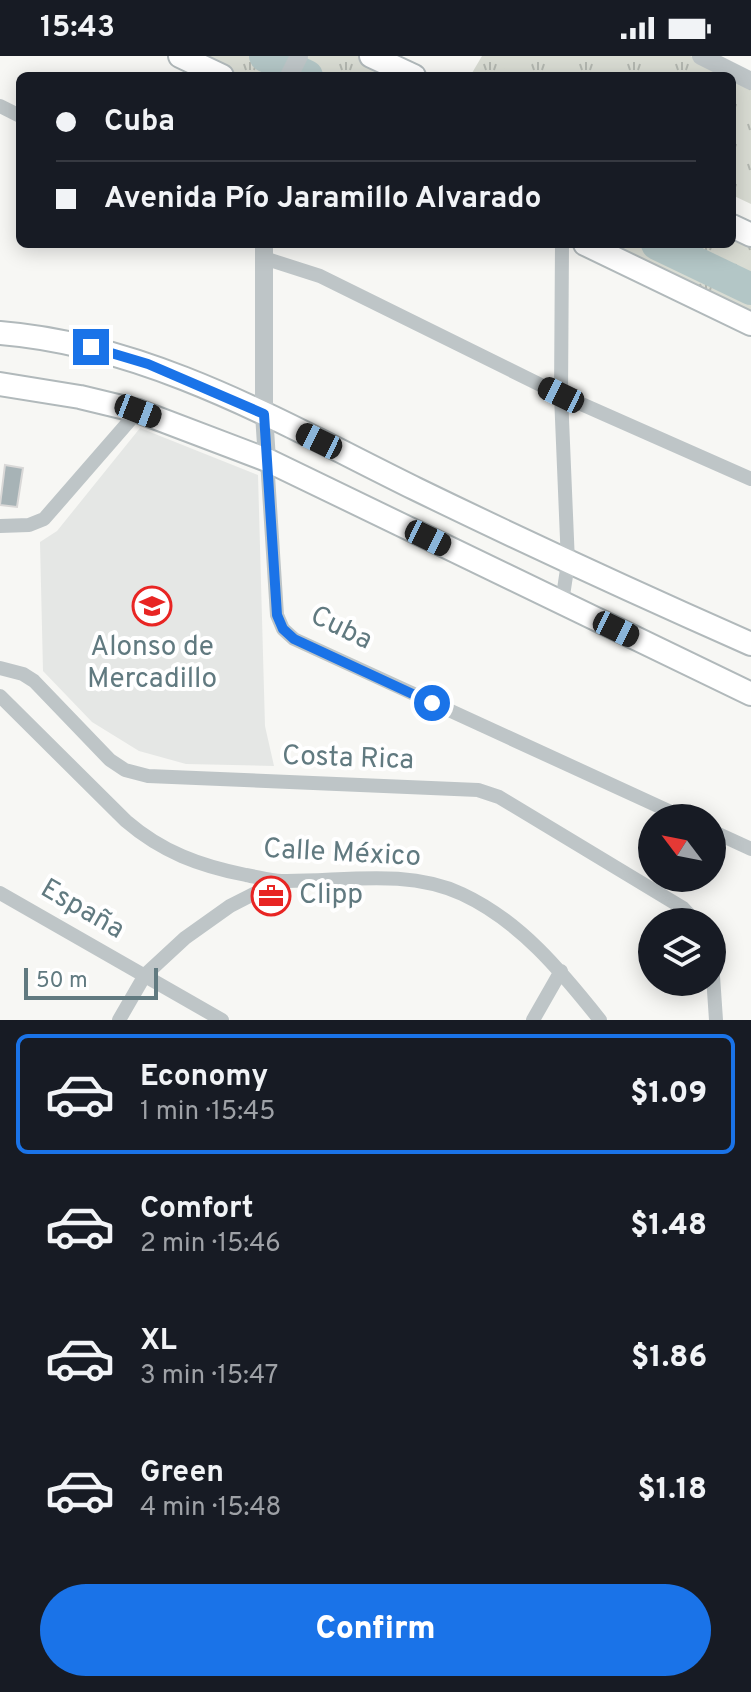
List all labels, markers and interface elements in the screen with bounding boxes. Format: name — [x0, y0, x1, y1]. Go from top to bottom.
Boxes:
text: 15:43 — [40, 10, 115, 47]
text: Cuba — [104, 104, 175, 141]
text: Avenida Pío Jaramillo Alvarado — [104, 181, 542, 218]
route end — [73, 329, 109, 365]
car — [534, 374, 588, 416]
car — [111, 391, 165, 431]
car — [292, 420, 346, 462]
car — [401, 517, 455, 559]
school or university icon: Alonso de Mercadillo — [131, 585, 173, 627]
street label: Cuba — [304, 599, 378, 659]
car — [589, 608, 643, 650]
place label: Alonso de Mercadillo — [87, 630, 217, 698]
route start — [414, 685, 450, 721]
street label: Costa Rica — [281, 739, 415, 779]
north arrow — [638, 804, 726, 892]
map controls — [638, 804, 726, 996]
street label: Calle México — [262, 832, 422, 876]
street label: España — [34, 872, 130, 948]
office icon: Clipp — [250, 875, 292, 917]
place label: Clipp — [299, 878, 363, 914]
button: layers — [638, 908, 726, 996]
scale bar — [24, 964, 158, 1000]
text: 50 m — [36, 968, 88, 995]
icon: car — [44, 1058, 116, 1130]
text: Economy — [140, 1059, 268, 1096]
text: $1.09 — [630, 1076, 707, 1113]
text: 1 min · 15:45 — [140, 1096, 275, 1129]
icon: car — [44, 1190, 116, 1262]
text: Comfort — [140, 1191, 253, 1228]
text: $1.48 — [630, 1208, 707, 1245]
text: 2 min · 15:46 — [140, 1228, 281, 1261]
icon: car — [44, 1322, 116, 1394]
text: XL — [140, 1323, 177, 1360]
text: $1.86 — [631, 1340, 707, 1377]
text: 3 min · 15:47 — [140, 1360, 278, 1393]
icon: car — [44, 1454, 116, 1526]
text: Green — [140, 1455, 224, 1492]
text: $1.18 — [637, 1472, 707, 1509]
text: 4 min · 15:48 — [140, 1492, 281, 1525]
button: Confirm — [40, 1584, 711, 1676]

